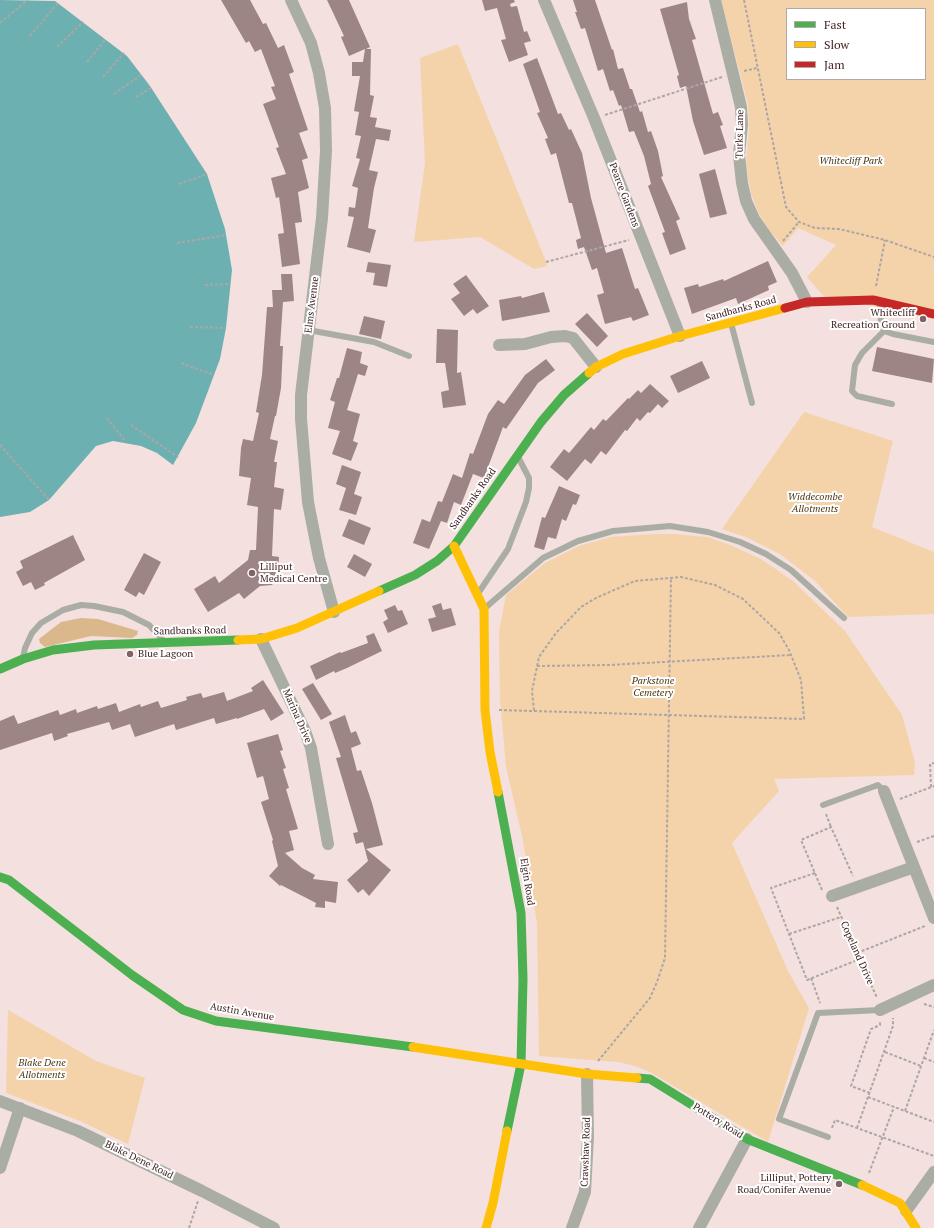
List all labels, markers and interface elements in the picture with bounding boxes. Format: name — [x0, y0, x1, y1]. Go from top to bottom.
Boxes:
legend — [786, 8, 926, 80]
text: Fast — [824, 17, 846, 32]
text: Slow — [824, 37, 849, 52]
text: Jam — [824, 57, 845, 72]
street label: Turks Lane — [734, 109, 746, 159]
park label: Whitecliff Park — [819, 155, 883, 167]
street label: Pearce Gardens — [606, 161, 642, 229]
street label: Elms Avenue — [303, 276, 321, 334]
street label: Sandbanks Road — [704, 294, 778, 324]
place label: Whitecliff Recreation Ground — [831, 307, 915, 330]
marker: Whitecliff Recreation Ground — [918, 314, 928, 324]
street label: Sandbanks Road — [447, 466, 499, 532]
park label: Widdecombe Allotments — [788, 491, 842, 514]
place label: Lilliput Medical Centre — [260, 561, 327, 584]
marker: Lilliput Medical Centre — [247, 568, 257, 578]
street label: Sandbanks Road — [154, 624, 226, 638]
place label: Blue Lagoon — [138, 648, 193, 660]
marker: Blue Lagoon — [125, 649, 135, 659]
park label: Parkstone Cemetery — [632, 675, 674, 698]
street label: Marina Drive — [280, 687, 314, 745]
street label: Elgin Road — [517, 857, 537, 907]
street label: Copeland Drive — [838, 919, 876, 987]
street label: Austin Avenue — [209, 1000, 275, 1024]
park label: Blake Dene Allotments — [18, 1057, 66, 1080]
street label: Pottery Road — [691, 1101, 745, 1141]
street label: Crawshaw Road — [579, 1117, 593, 1187]
street label: Blake Dene Road — [103, 1138, 175, 1182]
place label: Lilliput, Pottery Road/Conifer Avenue — [737, 1172, 831, 1196]
marker: Lilliput, Pottery Road/Conifer Avenue — [834, 1179, 844, 1189]

